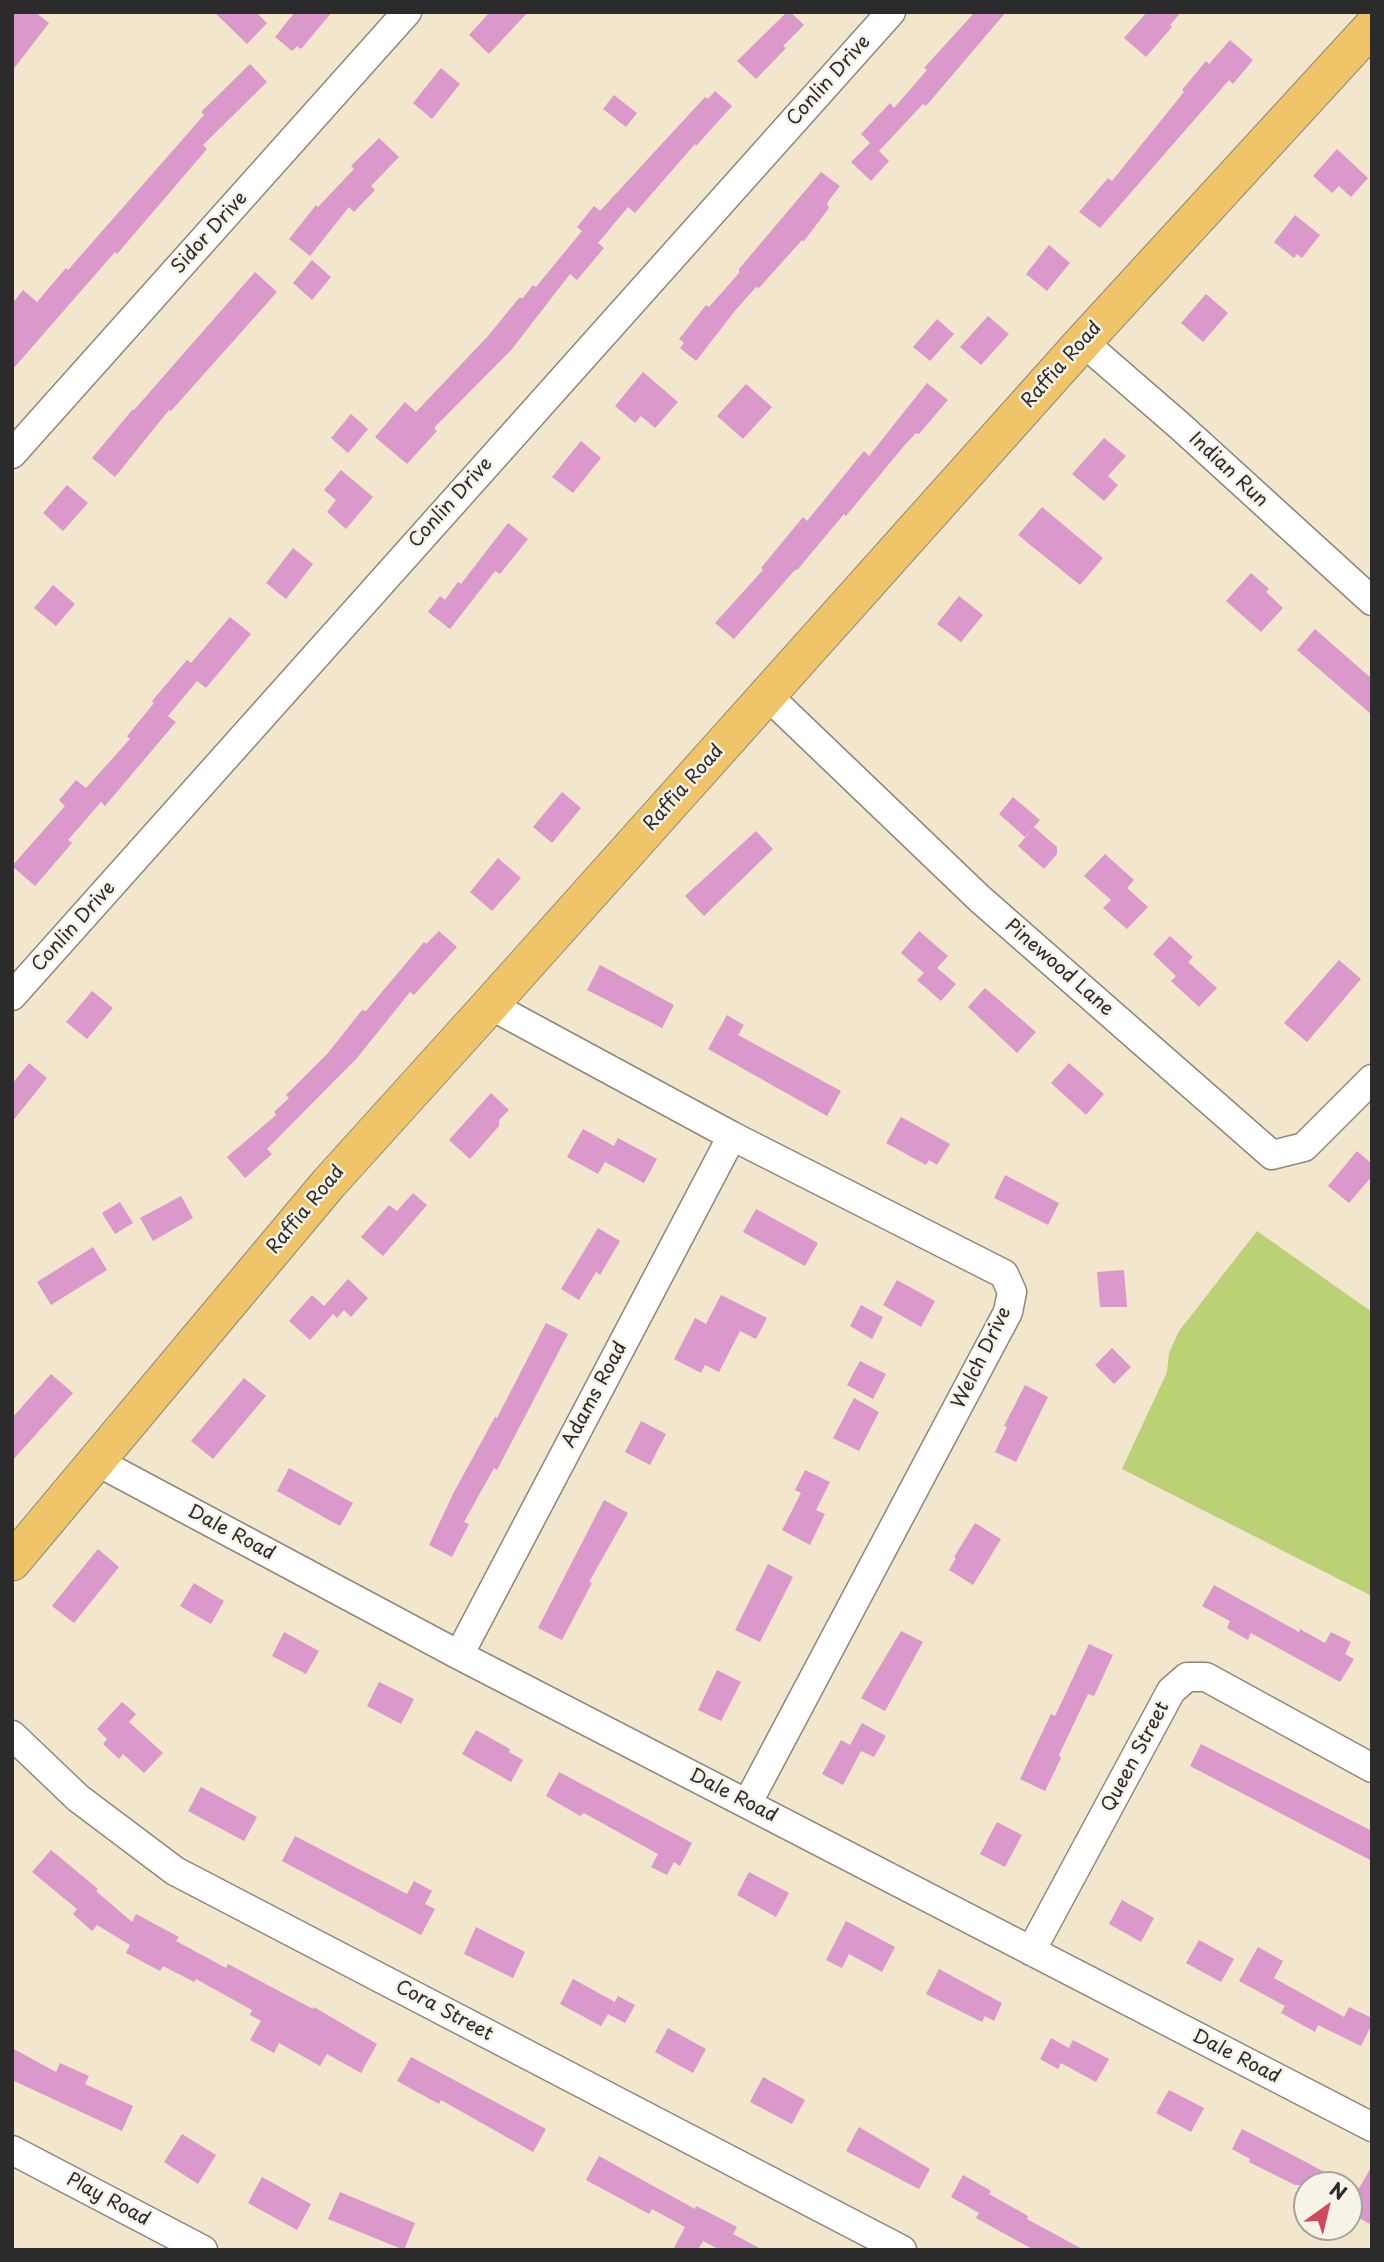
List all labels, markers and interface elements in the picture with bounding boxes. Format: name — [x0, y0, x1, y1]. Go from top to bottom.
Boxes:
street label: Conlin Drive — [783, 31, 875, 131]
street label: Sidor Drive — [167, 187, 253, 279]
street label: Raffia Road — [1017, 317, 1107, 413]
street label: Indian Run — [1184, 428, 1272, 512]
street label: Conlin Drive — [405, 453, 497, 553]
street label: Raffia Road — [639, 740, 729, 836]
street label: Conlin Drive — [28, 877, 120, 977]
street label: Pinewood Lane — [1000, 915, 1118, 1021]
street label: Raffia Road — [262, 1161, 350, 1259]
street label: Welch Drive — [948, 1303, 1016, 1413]
street label: Adams Road — [558, 1338, 632, 1452]
street label: Dale Road — [183, 1500, 279, 1566]
street label: Queen Street — [1097, 1698, 1175, 1816]
street label: Dale Road — [685, 1764, 781, 1828]
street label: Cora Street — [391, 1976, 497, 2046]
street label: Dale Road — [1188, 2025, 1284, 2089]
street label: Play Road — [62, 2169, 154, 2231]
north arrow — [1293, 2171, 1363, 2241]
text: N — [1325, 2174, 1353, 2206]

